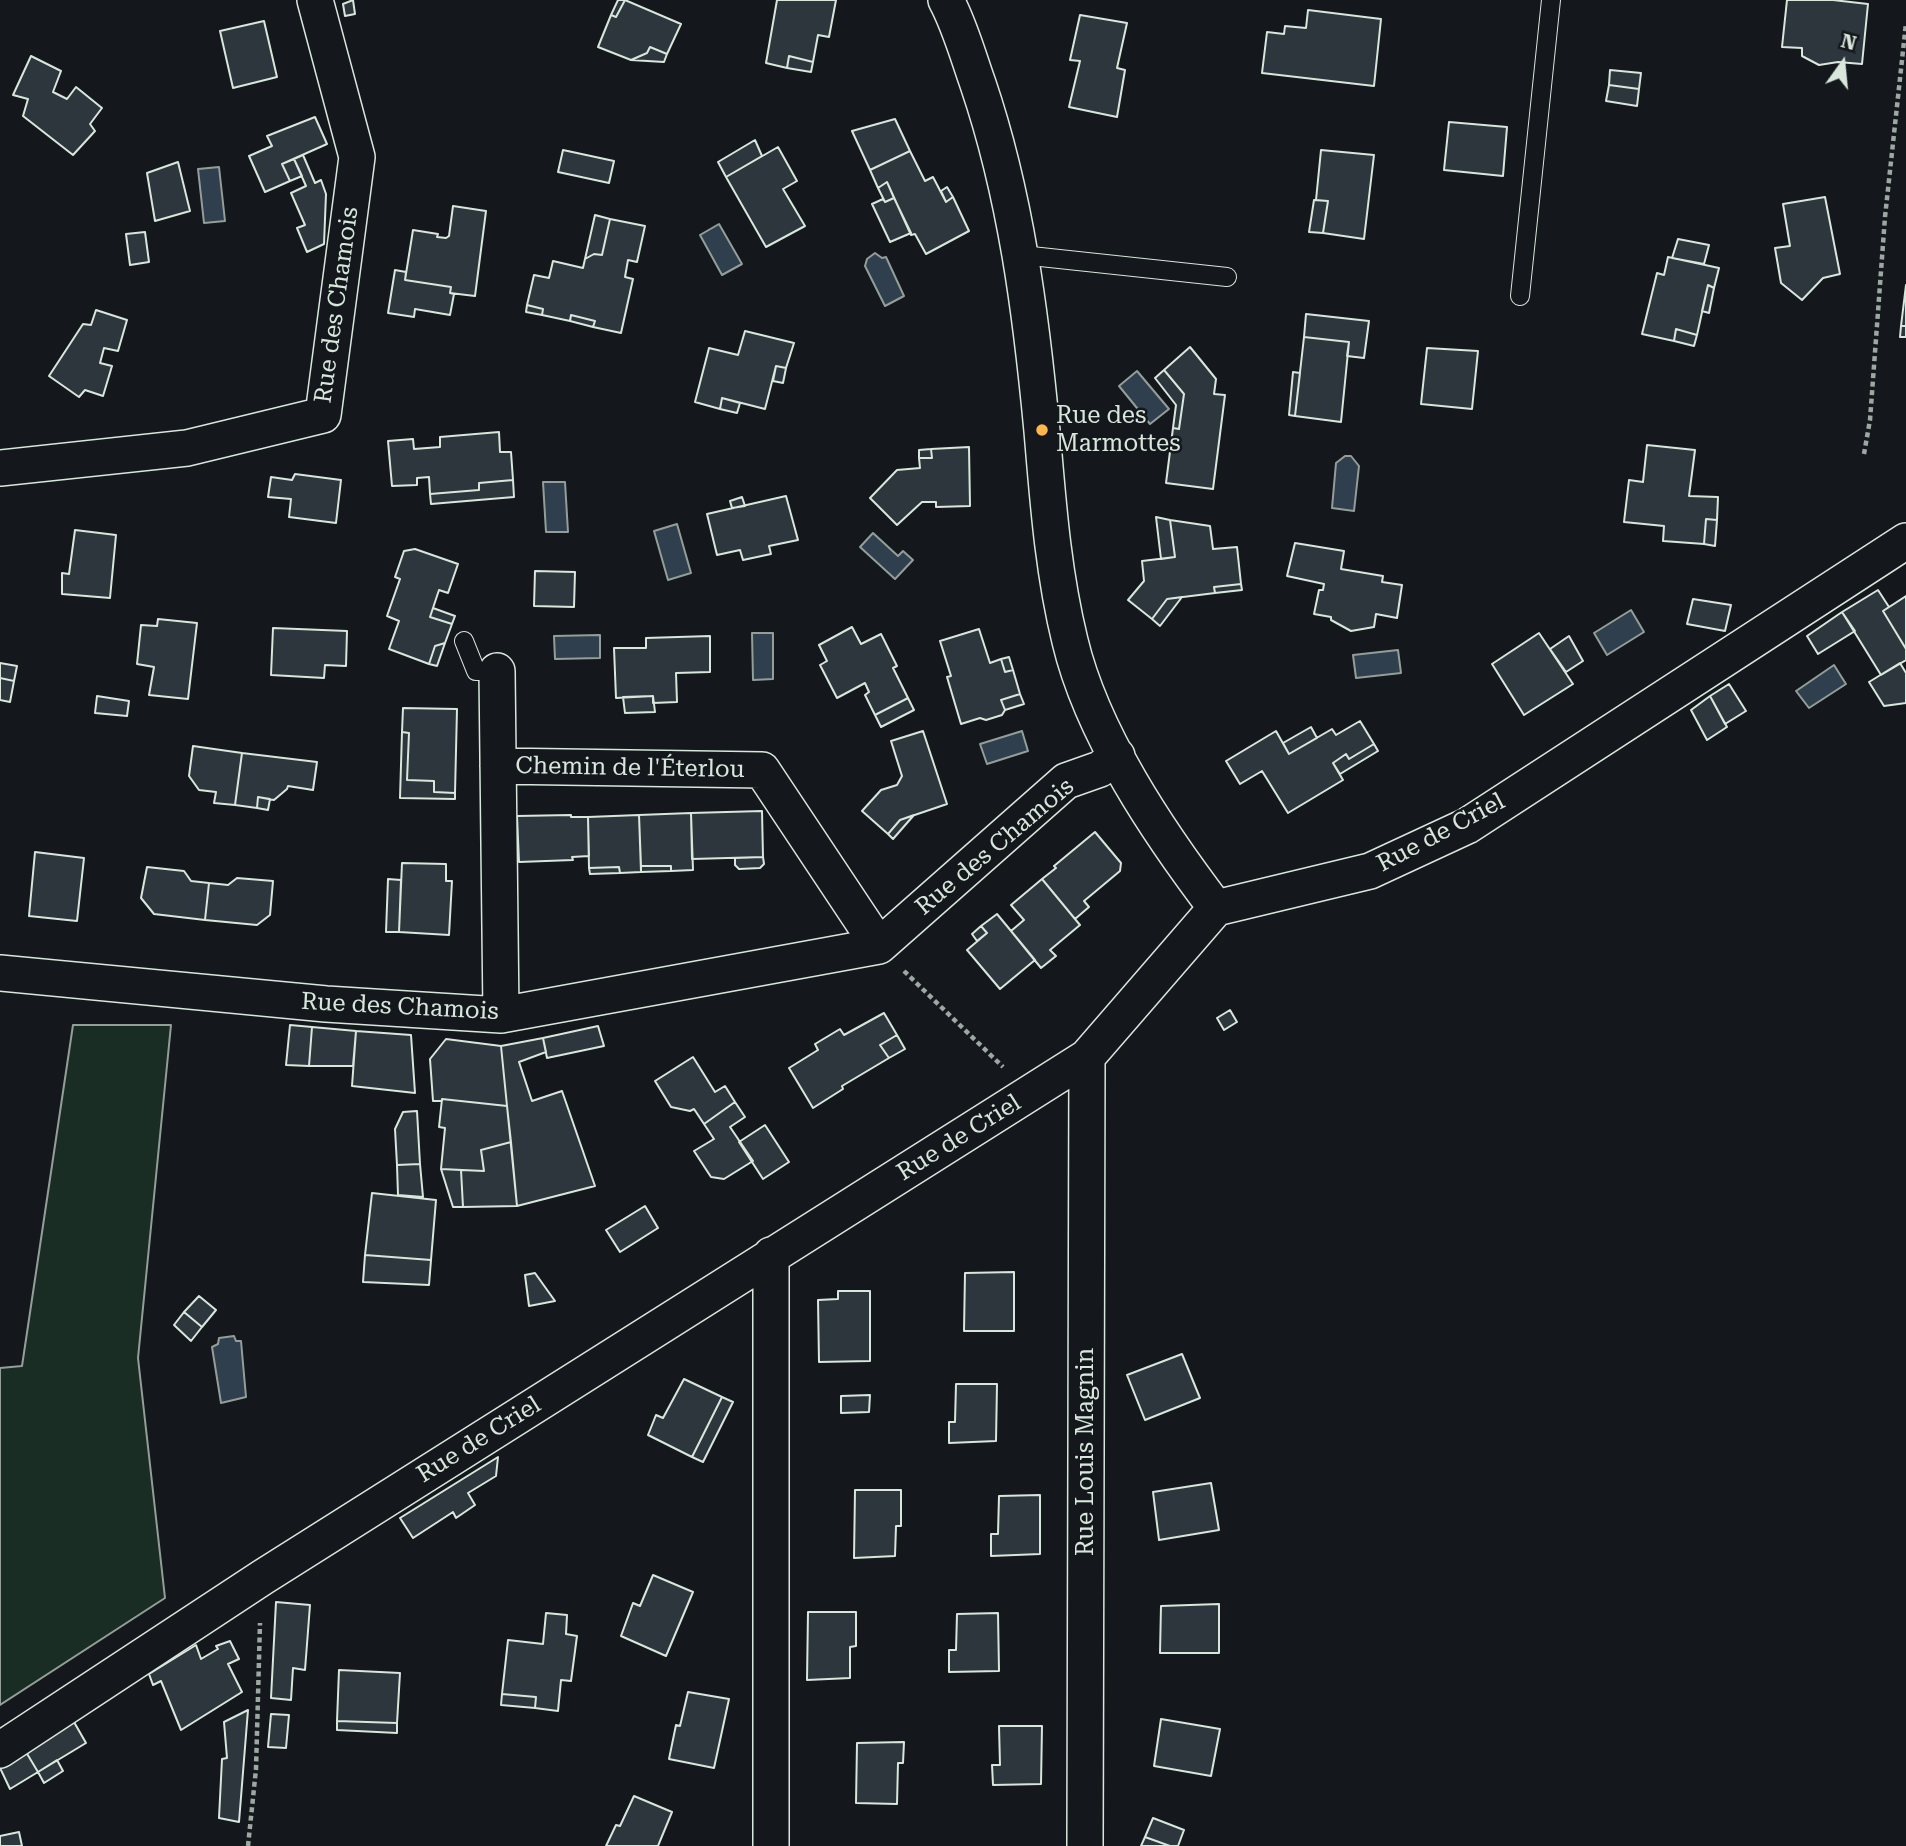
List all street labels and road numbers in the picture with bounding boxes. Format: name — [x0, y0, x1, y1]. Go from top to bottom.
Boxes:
street label: Rue des Chamois — [309, 205, 365, 405]
street label: Chemin de l'Éterlou — [515, 752, 745, 784]
street label: Rue des Chamois — [910, 772, 1080, 922]
street label: Rue de Criel — [1372, 787, 1510, 879]
street label: Rue des Chamois — [300, 987, 500, 1027]
street label: Rue de Criel — [892, 1089, 1026, 1187]
street label: Rue Louis Magnin — [1072, 1348, 1100, 1556]
street label: Rue de Criel — [412, 1391, 546, 1489]

